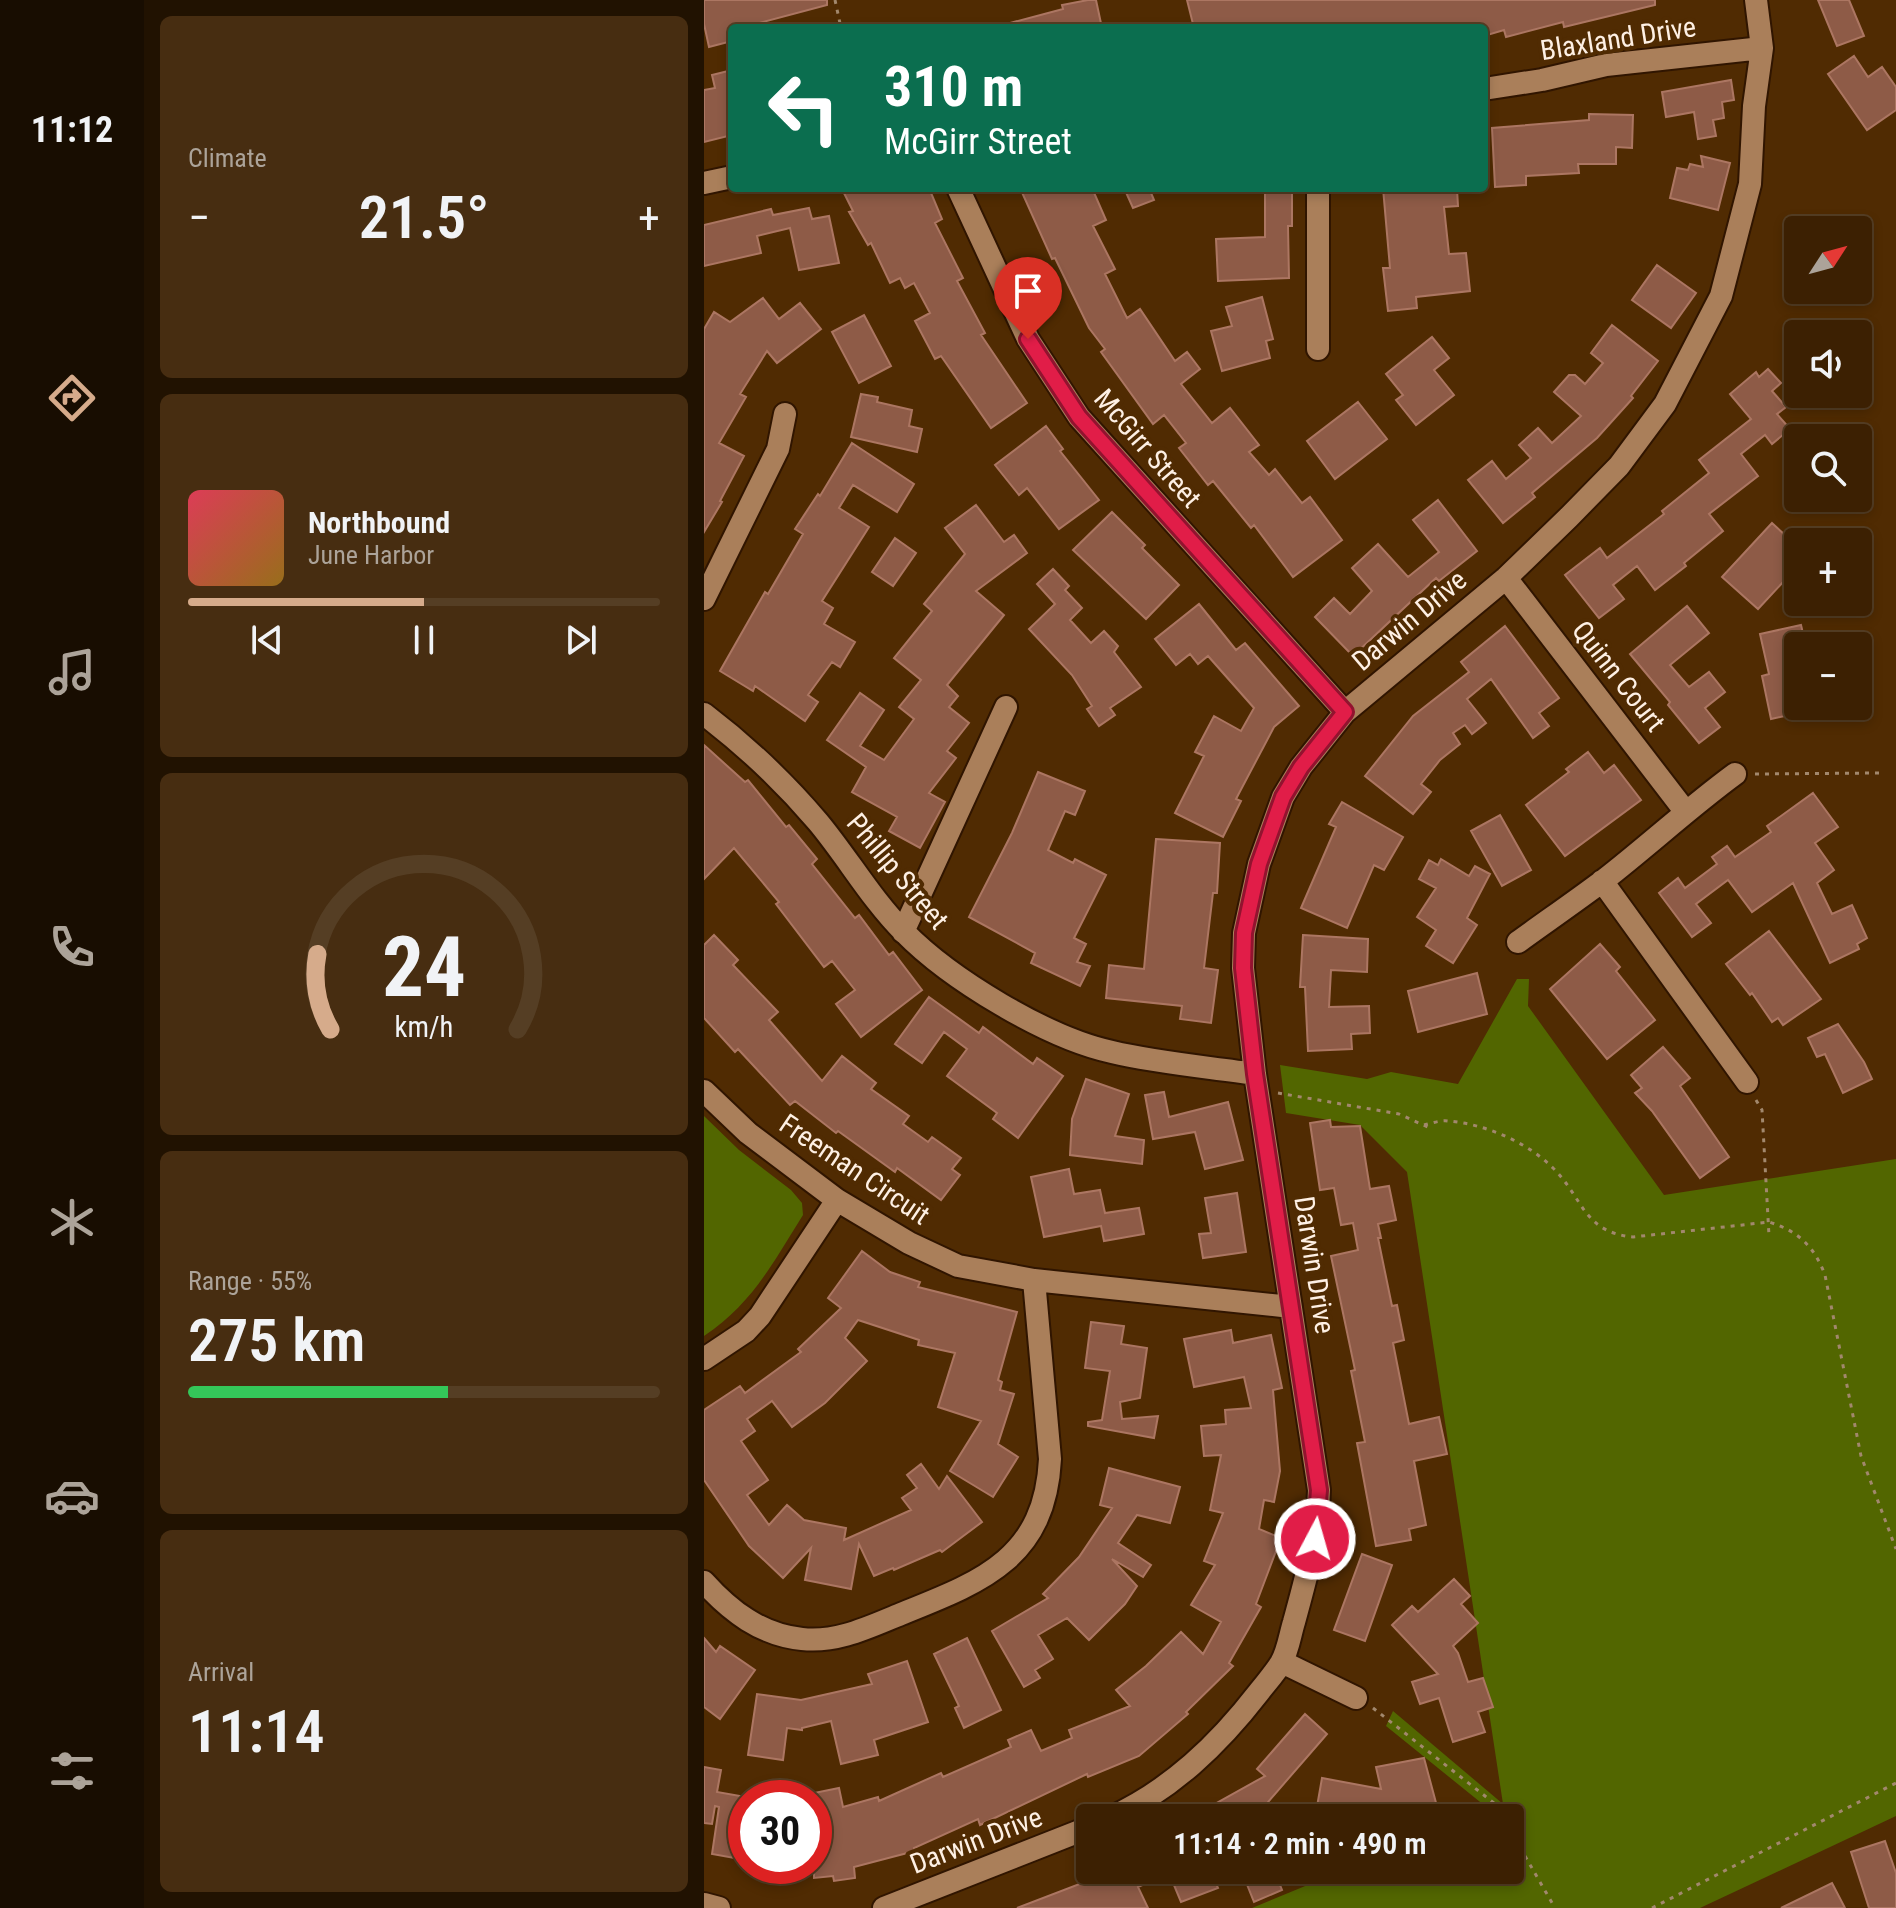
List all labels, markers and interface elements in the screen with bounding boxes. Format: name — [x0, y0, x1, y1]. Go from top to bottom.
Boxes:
street label: Blaxland Drive — [1538, 10, 1698, 67]
text: 310 m — [884, 54, 1023, 120]
icon: left — [752, 56, 856, 160]
text: 11:12 — [31, 109, 113, 151]
text: McGirr Street — [884, 121, 1072, 163]
text: Climate — [188, 143, 267, 173]
text: 21.5° — [359, 182, 489, 253]
text: − — [188, 192, 210, 244]
text: + — [638, 192, 660, 244]
north arrow — [1784, 216, 1872, 304]
map controls — [1784, 216, 1872, 720]
pin — [994, 257, 1062, 339]
icon: arrive — [1006, 269, 1050, 313]
button: sound — [1784, 320, 1872, 408]
icon: directions — [44, 370, 100, 426]
street label: McGirr Street — [1087, 382, 1208, 514]
button: search — [1784, 424, 1872, 512]
text: Northbound — [308, 505, 450, 540]
button: + — [1784, 528, 1872, 616]
text: June Harbor — [308, 540, 434, 570]
street label: Darwin Drive — [1346, 563, 1473, 678]
street label: Quinn Court — [1565, 614, 1672, 738]
icon: previous — [245, 618, 289, 662]
icon: pause — [402, 618, 446, 662]
icon: next — [559, 618, 603, 662]
button: − — [1784, 632, 1872, 720]
icon: music — [44, 644, 100, 700]
street label: Phillip Street — [840, 807, 955, 936]
icon: phone — [44, 919, 100, 975]
text: 24 — [382, 919, 466, 1016]
text: km/h — [395, 1010, 453, 1044]
street label: Freeman Circuit — [773, 1107, 936, 1232]
icon: climate — [44, 1194, 100, 1250]
street label: Darwin Drive — [1287, 1194, 1342, 1336]
text: Range · 55% — [188, 1266, 312, 1296]
text: 275 km — [188, 1305, 365, 1376]
icon: car — [44, 1468, 100, 1524]
position arrow — [1273, 1497, 1357, 1581]
text: Arrival — [188, 1657, 254, 1687]
text: 11:14 — [188, 1696, 325, 1767]
icon: filters — [44, 1743, 100, 1799]
speed limit sign: 30 — [728, 1780, 832, 1884]
street label: Darwin Drive — [906, 1800, 1047, 1881]
text: 11:14 · 2 min · 490 m — [1173, 1826, 1427, 1861]

